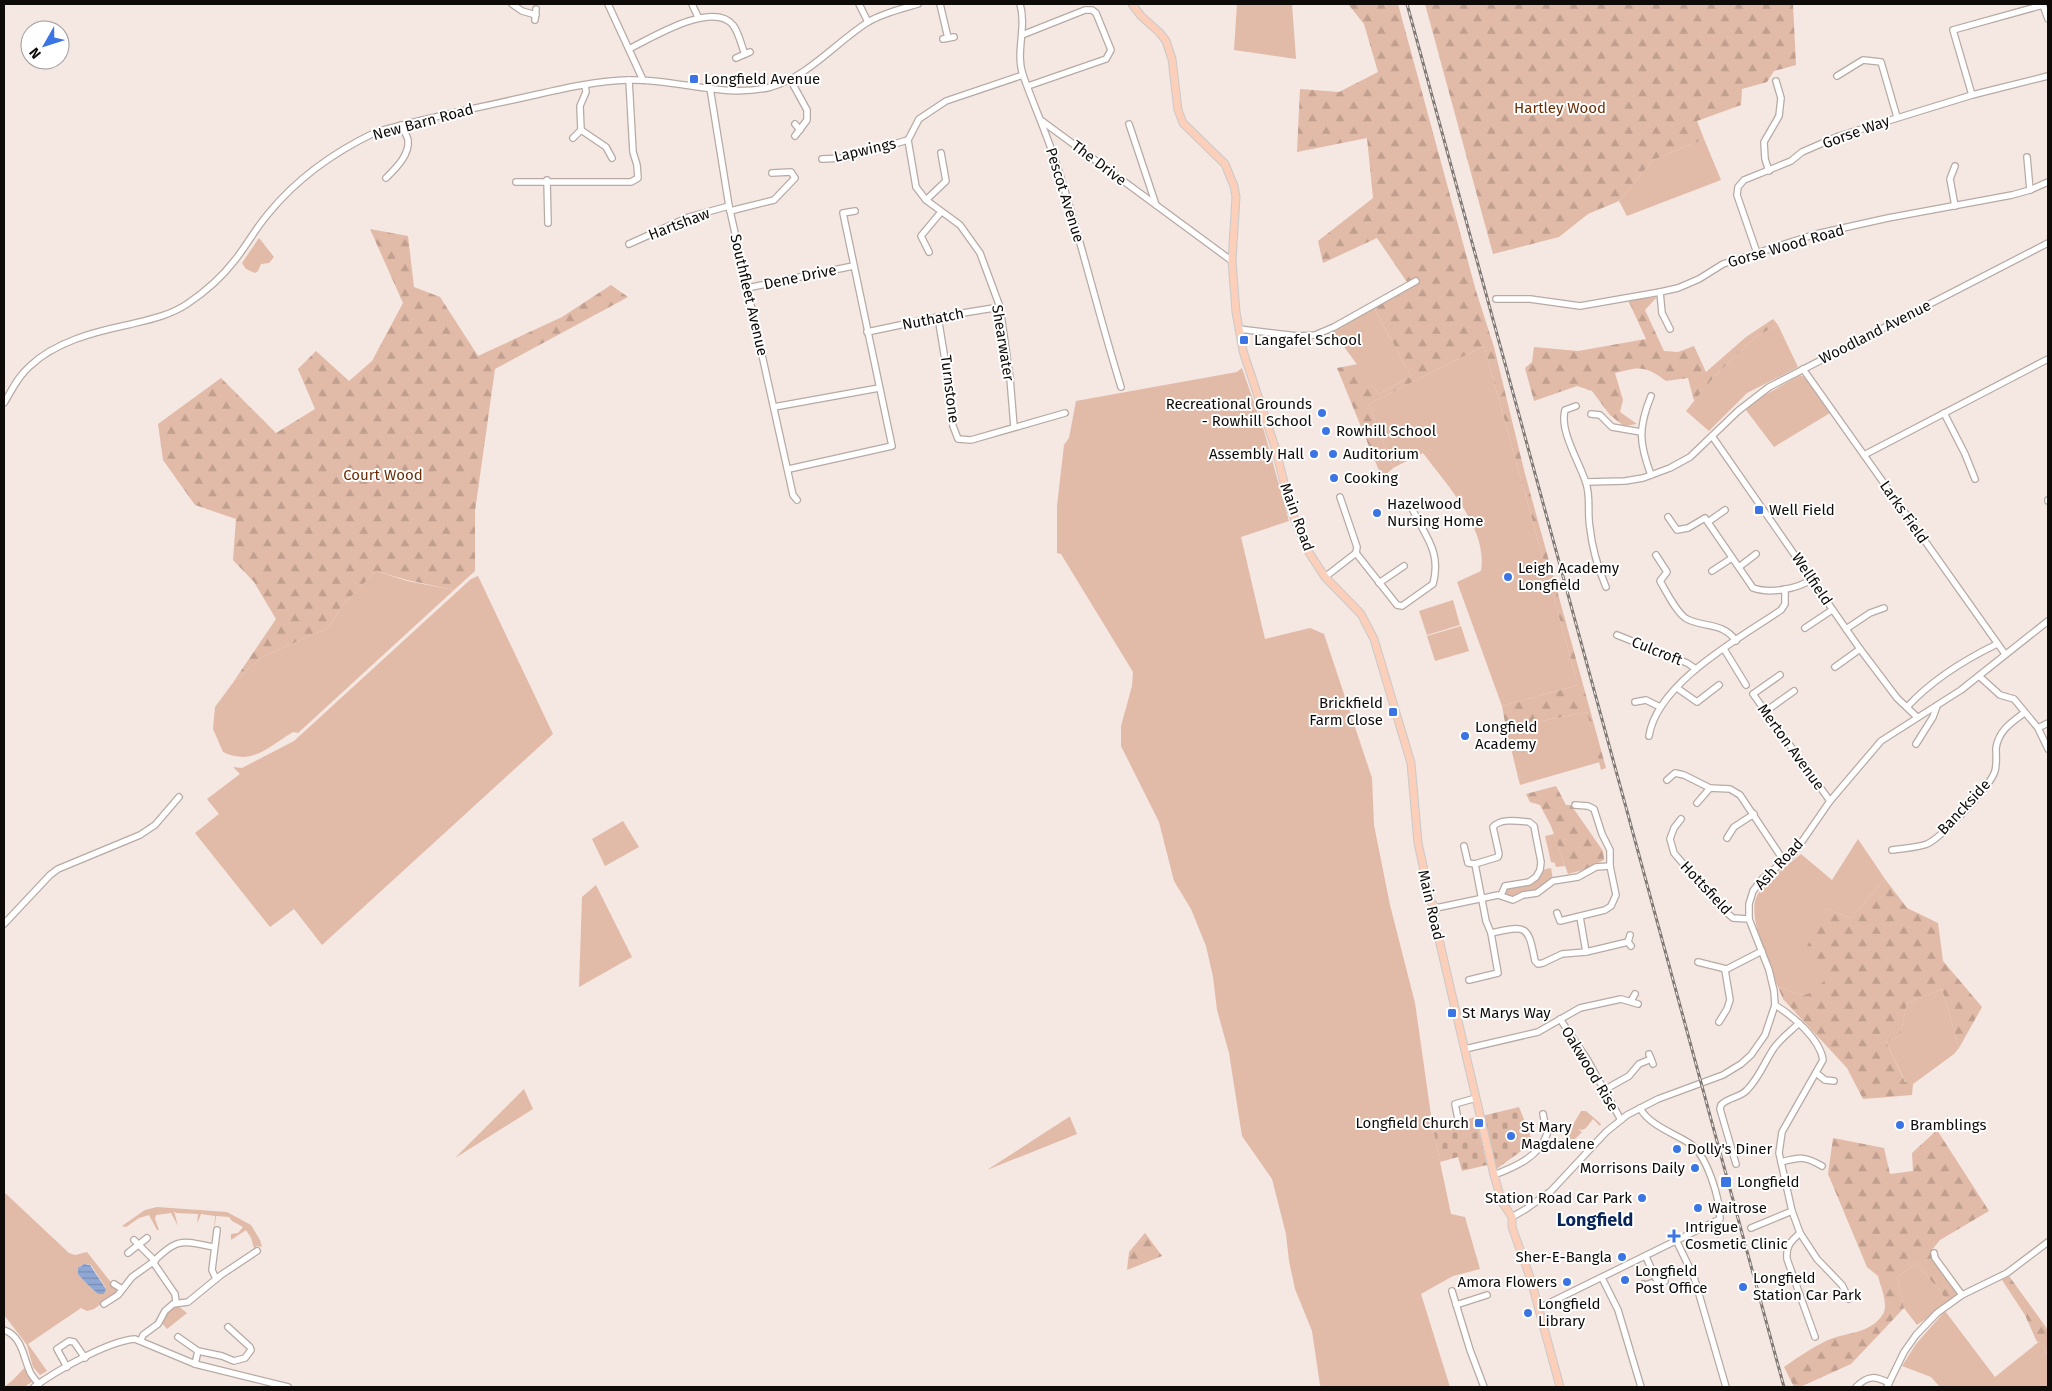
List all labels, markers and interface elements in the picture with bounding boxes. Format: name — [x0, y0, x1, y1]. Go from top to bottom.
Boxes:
north arrow — [20, 20, 70, 70]
text: N — [26, 44, 45, 62]
place label: Longfield Avenue — [704, 70, 820, 88]
marker: Longfield Avenue — [688, 73, 700, 85]
park label: Hartley Wood — [1514, 99, 1606, 117]
street label: New Barn Road — [371, 100, 475, 144]
street label: Gorse Way — [1820, 111, 1893, 152]
street label: Lapwings — [832, 134, 898, 166]
street label: The Drive — [1068, 137, 1130, 189]
street label: Pescot Avenue — [1042, 145, 1088, 245]
street label: Hartshaw — [646, 204, 712, 244]
street label: Gorse Wood Road — [1726, 221, 1846, 271]
street label: Southfleet Avenue — [726, 232, 772, 358]
street label: Dene Drive — [762, 261, 838, 293]
street label: Woodland Avenue — [1816, 296, 1934, 368]
street label: Nuthatch — [901, 304, 965, 334]
street label: Shearwater — [988, 304, 1018, 383]
place label: Langafel School — [1254, 331, 1362, 349]
marker: Langafel School — [1238, 334, 1250, 346]
street label: Turnstone — [937, 354, 963, 424]
place label: Recreational Grounds - Rowhill School — [1166, 395, 1313, 430]
marker: Recreational Grounds - Rowhill School — [1316, 407, 1328, 419]
place label: Rowhill School — [1336, 422, 1437, 440]
marker: Rowhill School — [1320, 425, 1332, 437]
place label: Assembly Hall — [1209, 445, 1305, 463]
place label: Auditorium — [1343, 445, 1419, 463]
marker: Assembly Hall — [1308, 448, 1320, 460]
marker: Auditorium — [1327, 448, 1339, 460]
park label: Court Wood — [343, 466, 423, 484]
place label: Cooking — [1344, 469, 1398, 487]
marker: Cooking — [1328, 472, 1340, 484]
street label: Larks Field — [1876, 477, 1932, 547]
street label: Main Road — [1276, 480, 1318, 554]
place label: Hazelwood Nursing Home — [1387, 495, 1483, 530]
place label: Well Field — [1769, 501, 1835, 519]
marker: Well Field — [1753, 504, 1765, 516]
marker: Hazelwood Nursing Home — [1371, 507, 1383, 519]
street label: Wellfield — [1788, 549, 1836, 609]
place label: Leigh Academy Longfield — [1518, 559, 1620, 594]
marker: Leigh Academy Longfield — [1502, 571, 1514, 583]
street label: Culcroft — [1629, 633, 1685, 669]
place label: Brickfield Farm Close — [1309, 694, 1383, 729]
street label: Merton Avenue — [1754, 700, 1828, 794]
marker: Brickfield Farm Close — [1387, 706, 1399, 718]
place label: Longfield Academy — [1475, 718, 1538, 753]
marker: Longfield Academy — [1459, 730, 1471, 742]
street label: Banckside — [1934, 776, 1994, 838]
street label: Ash Road — [1751, 835, 1807, 893]
street label: Hottsfield — [1677, 857, 1735, 919]
street label: Main Road — [1414, 868, 1448, 942]
place label: St Marys Way — [1462, 1004, 1551, 1022]
marker: St Marys Way — [1446, 1007, 1458, 1019]
street label: Oakwood Rise — [1558, 1023, 1622, 1115]
place label: Longfield Church — [1355, 1114, 1469, 1132]
place label: Bramblings — [1910, 1116, 1986, 1134]
marker: Longfield Church — [1473, 1117, 1485, 1129]
place label: St Mary Magdalene — [1521, 1118, 1595, 1153]
marker: Bramblings — [1894, 1119, 1906, 1131]
marker: St Mary Magdalene — [1505, 1130, 1517, 1142]
place label: Dolly's Diner — [1687, 1140, 1772, 1158]
marker: Dolly's Diner — [1671, 1143, 1683, 1155]
place label: Morrisons Daily — [1580, 1159, 1686, 1177]
marker: Morrisons Daily — [1689, 1162, 1701, 1174]
place label: Longfield — [1737, 1173, 1800, 1191]
marker: Longfield — [1719, 1175, 1733, 1189]
place label: Station Road Car Park — [1485, 1189, 1632, 1207]
marker: Station Road Car Park — [1636, 1192, 1648, 1204]
place label: Waitrose — [1708, 1199, 1767, 1217]
marker: Waitrose — [1692, 1202, 1704, 1214]
district label: Longfield — [1557, 1209, 1633, 1231]
place label: Intrigue Cosmetic Clinic — [1685, 1218, 1788, 1253]
marker: Intrigue Cosmetic Clinic — [1667, 1229, 1681, 1243]
place label: Sher-E-Bangla — [1515, 1248, 1612, 1266]
marker: Sher-E-Bangla — [1616, 1251, 1628, 1263]
place label: Longfield Post Office — [1635, 1262, 1708, 1297]
place label: Longfield Station Car Park — [1753, 1269, 1862, 1304]
place label: Amora Flowers — [1458, 1273, 1557, 1291]
marker: Longfield Post Office — [1619, 1274, 1631, 1286]
marker: Amora Flowers — [1561, 1276, 1573, 1288]
marker: Longfield Station Car Park — [1737, 1281, 1749, 1293]
place label: Longfield Library — [1538, 1295, 1601, 1330]
marker: Longfield Library — [1522, 1307, 1534, 1319]

